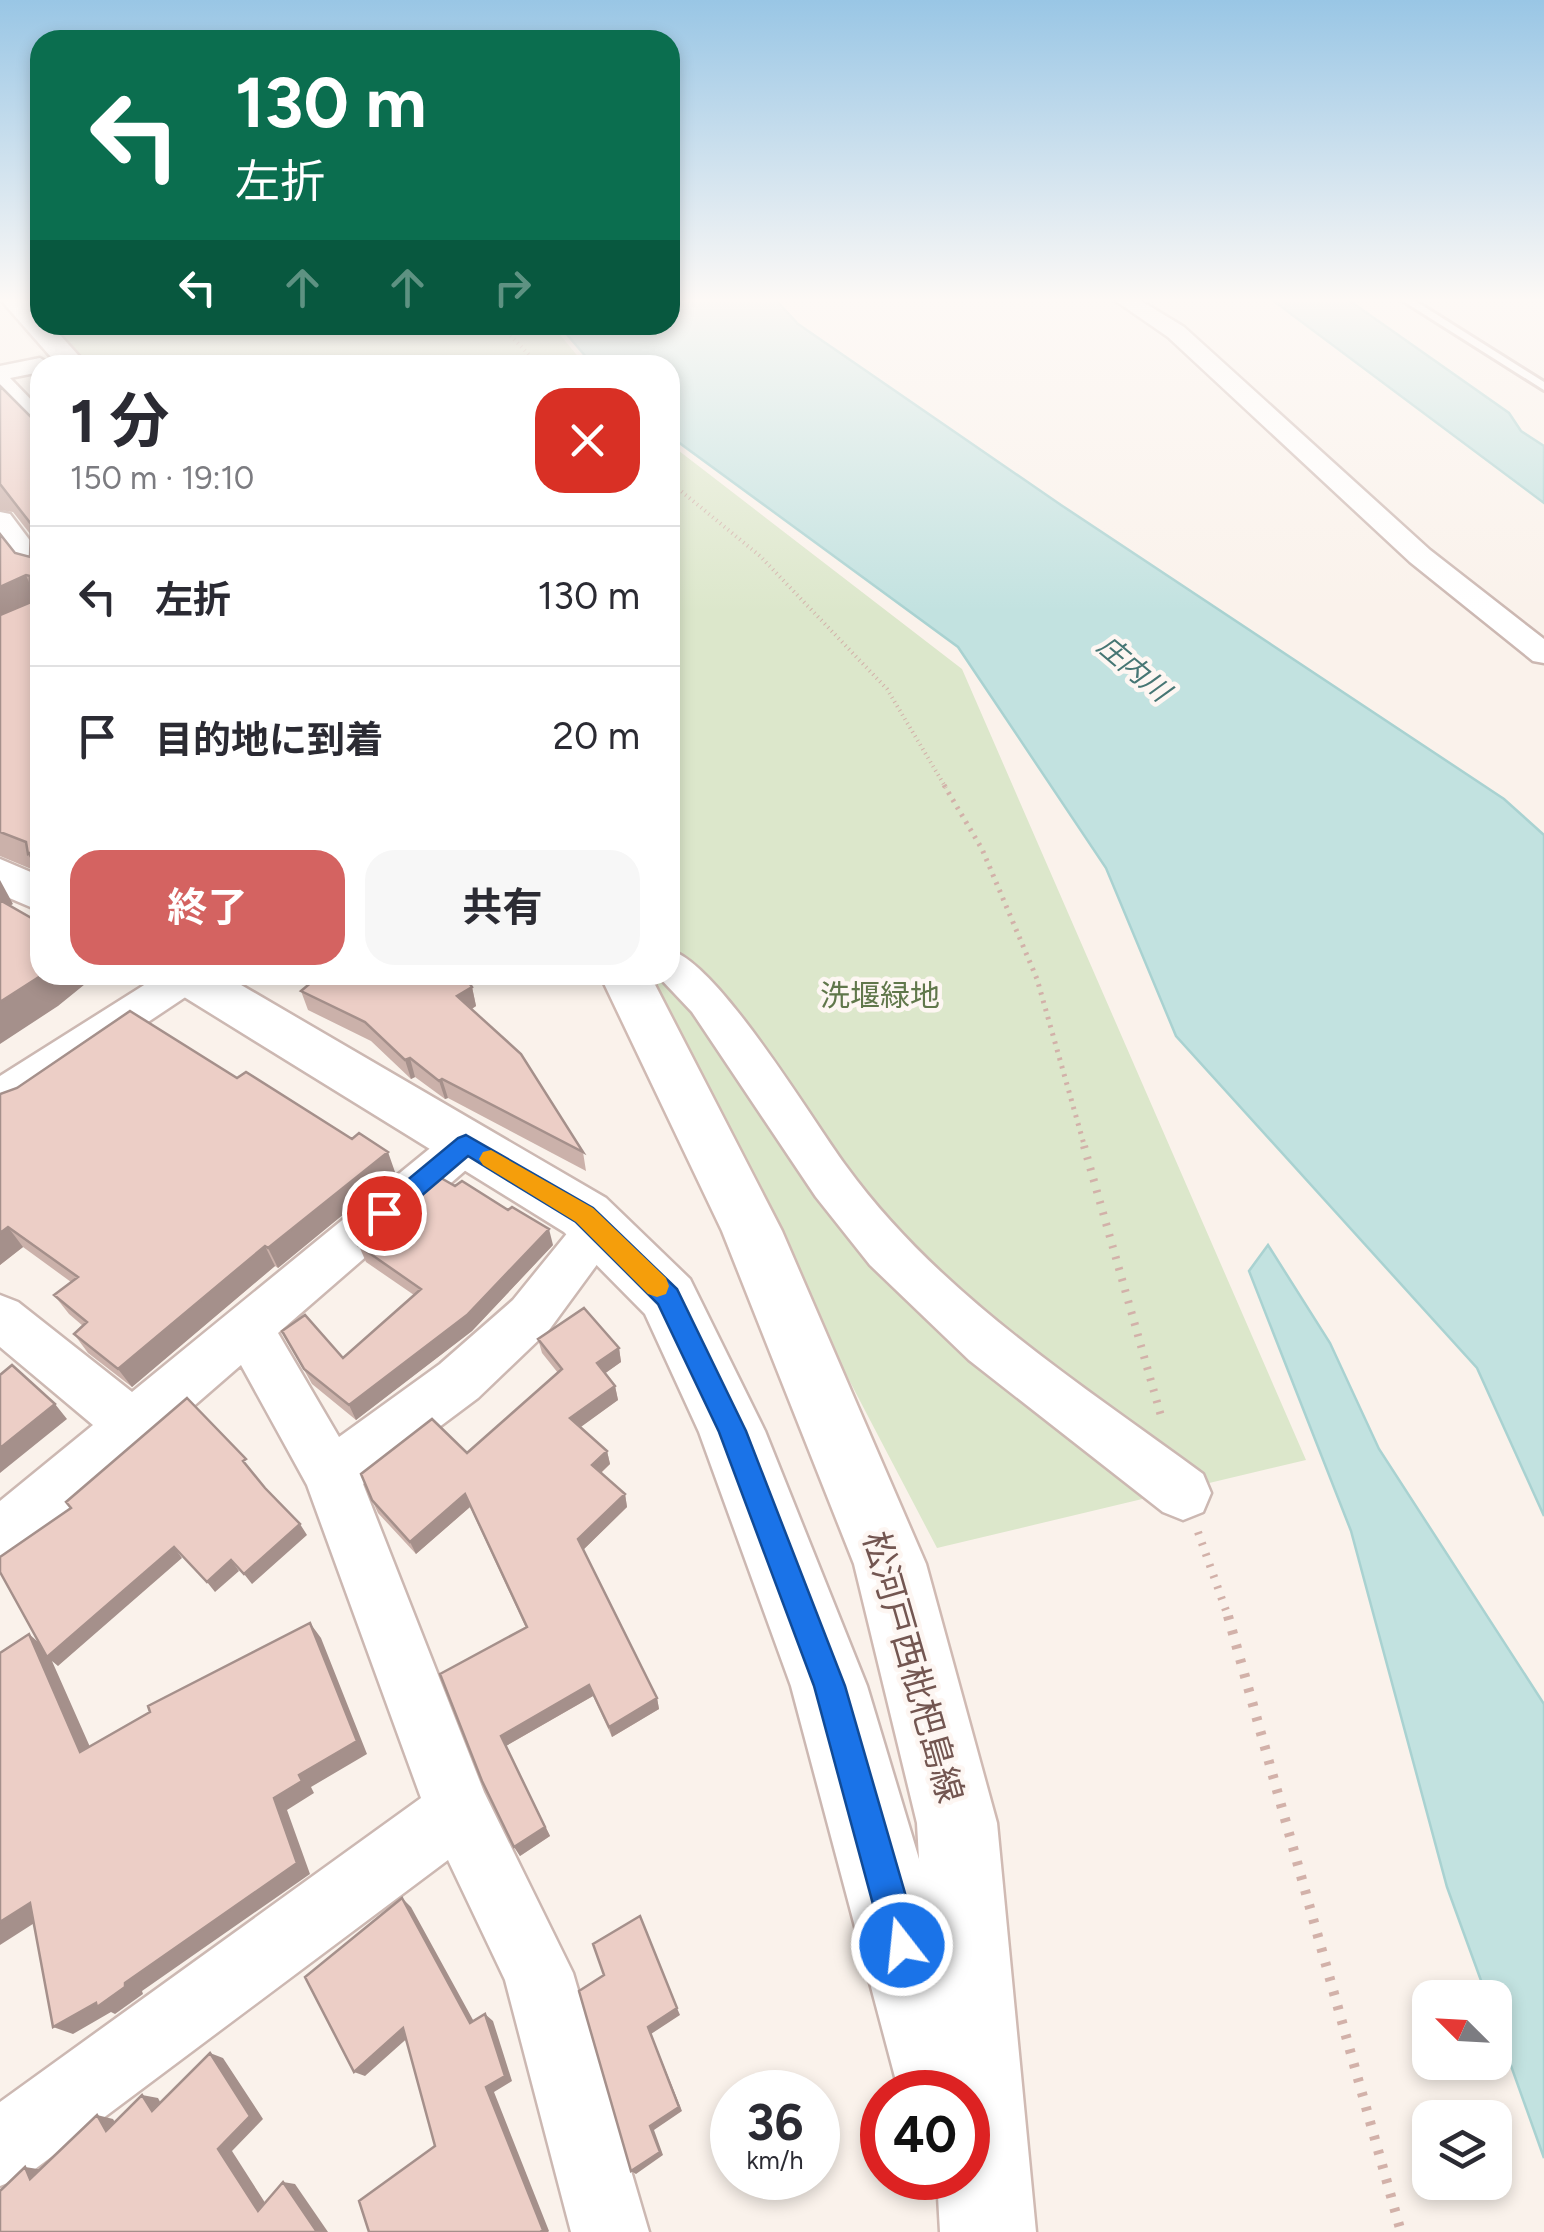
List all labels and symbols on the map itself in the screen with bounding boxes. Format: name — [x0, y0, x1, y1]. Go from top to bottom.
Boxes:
water label: 庄内川 — [1091, 628, 1179, 710]
park label: 洗堰緑地 — [820, 977, 940, 1014]
pin — [342, 1171, 427, 1256]
street label: 松河戸西枇杷島線 — [854, 1527, 972, 1807]
position arrow — [850, 1893, 954, 1997]
north arrow — [1412, 1980, 1512, 2080]
speed limit sign: 40 — [860, 2070, 990, 2200]

